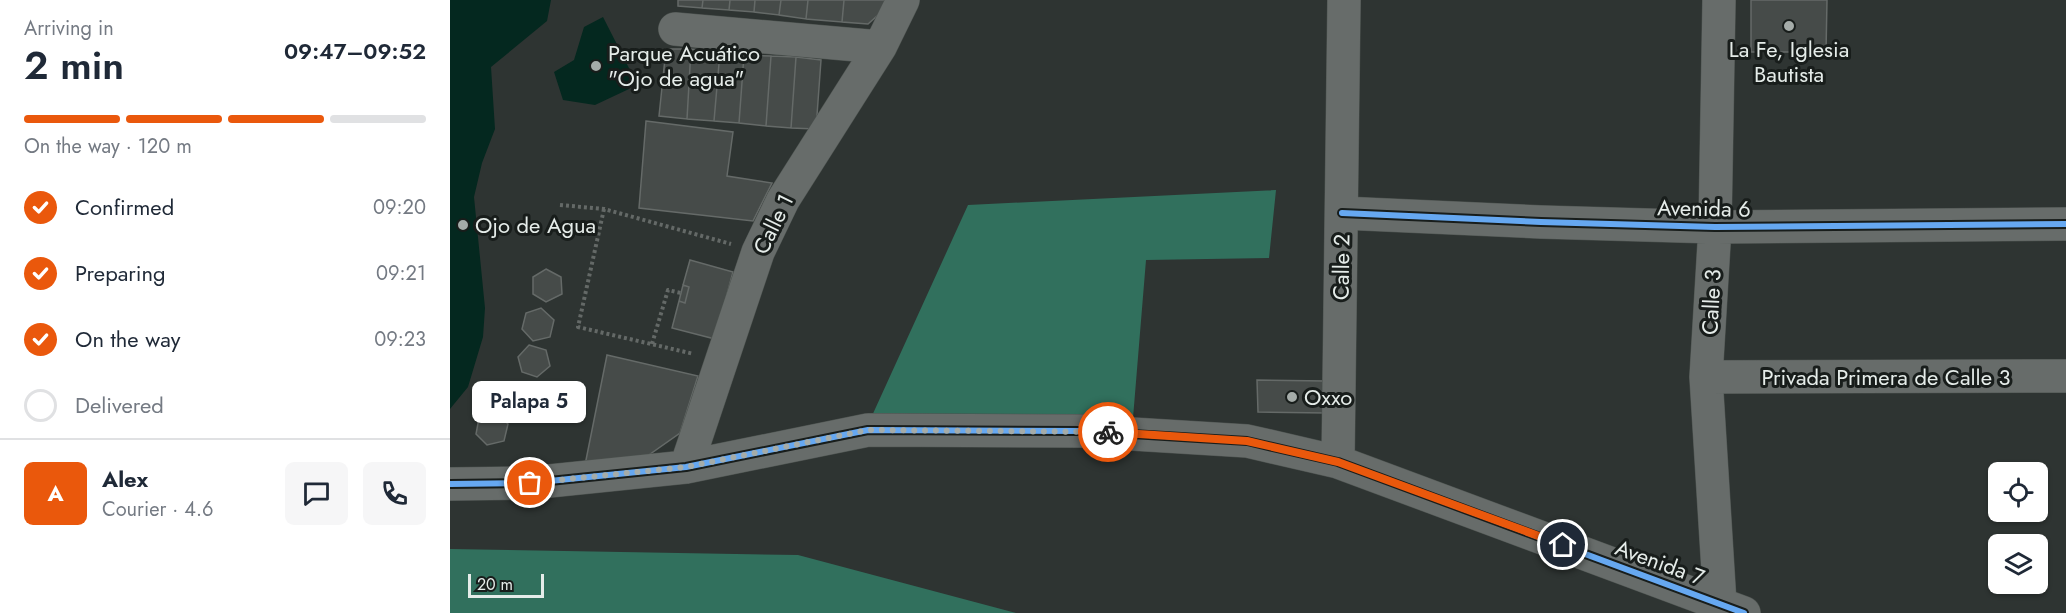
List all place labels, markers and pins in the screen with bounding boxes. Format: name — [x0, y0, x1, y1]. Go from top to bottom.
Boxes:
marker: La Fe, Iglesia Bautista — [1782, 19, 1796, 33]
place label: La Fe, Iglesia Bautista — [1729, 33, 1849, 90]
place label: Parque Acuático "Ojo de agua" — [608, 37, 760, 94]
marker: Parque Acuático "Ojo de agua" — [589, 59, 603, 73]
place label: Ojo de Agua — [475, 209, 596, 241]
marker: Ojo de Agua — [456, 218, 470, 232]
callout: Palapa 5 — [473, 381, 587, 423]
place label: Oxxo — [1304, 381, 1352, 413]
marker: Oxxo — [1285, 390, 1299, 404]
pin — [504, 457, 555, 508]
pin — [1537, 519, 1588, 570]

